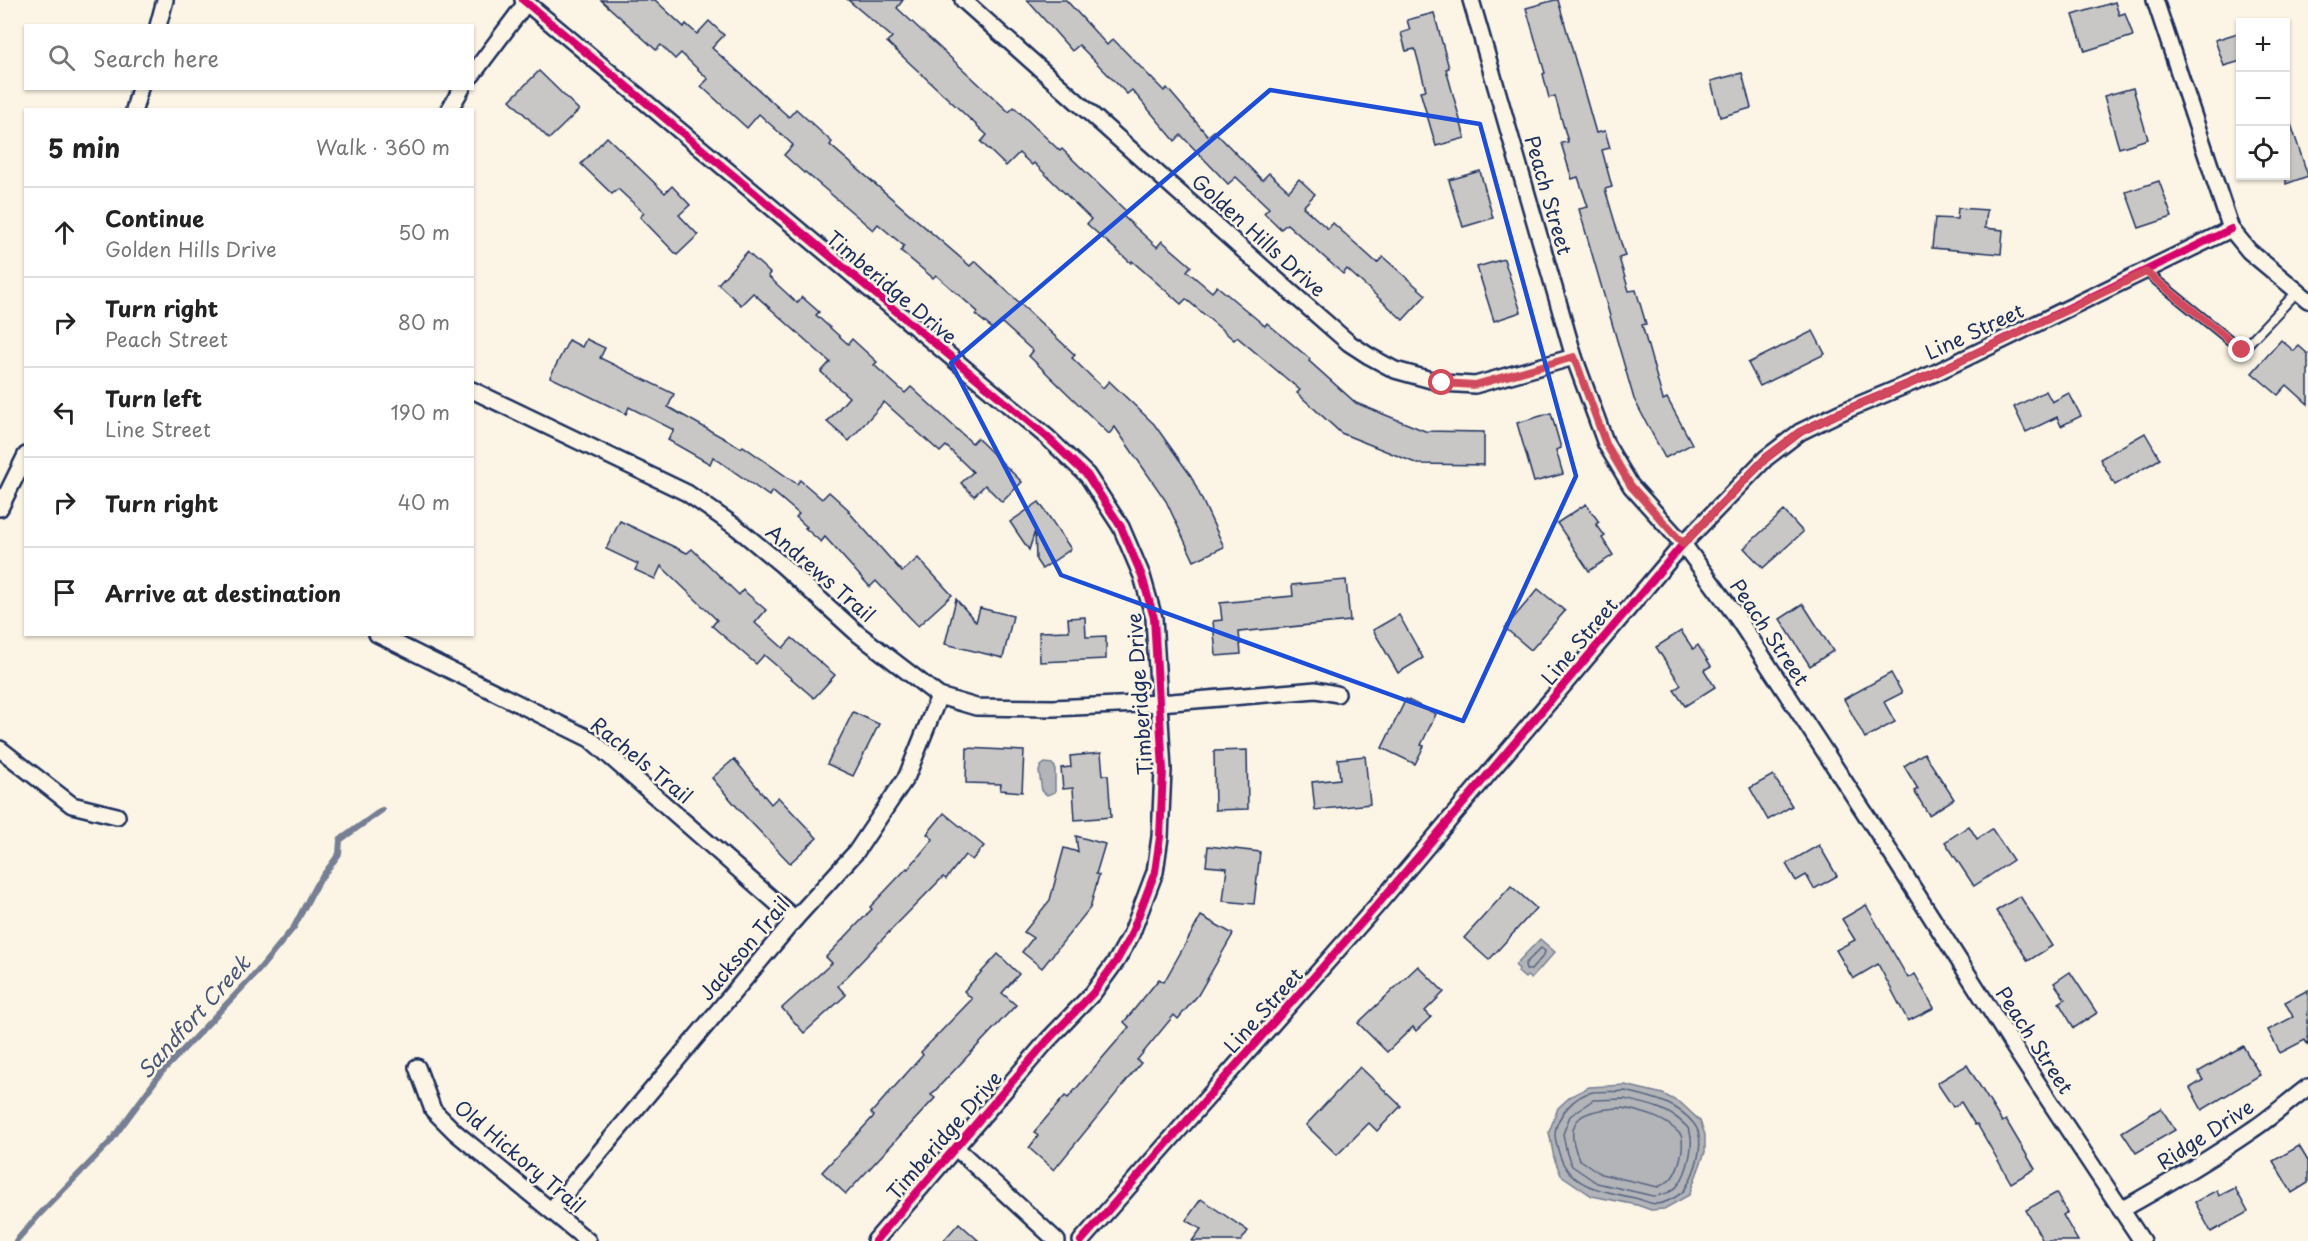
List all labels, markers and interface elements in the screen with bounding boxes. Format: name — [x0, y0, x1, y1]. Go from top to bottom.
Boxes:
map controls — [2236, 18, 2290, 180]
button: + — [2236, 18, 2290, 72]
search box — [24, 24, 474, 90]
icon: search — [45, 41, 78, 74]
text: Search here — [93, 41, 219, 74]
button: − — [2236, 72, 2290, 126]
button: locate — [2236, 126, 2290, 180]
text: 5 min — [48, 128, 120, 167]
text: Walk · 360 m — [316, 132, 450, 162]
street label: Peach Street — [1518, 132, 1580, 258]
street label: Golden Hills Drive — [1185, 166, 1333, 304]
text: Continue — [105, 201, 204, 234]
icon: ahead — [48, 216, 81, 249]
text: 50 m — [398, 217, 450, 247]
street label: Timberidge Drive — [820, 223, 964, 351]
text: Golden Hills Drive — [105, 234, 277, 264]
text: Turn right — [105, 291, 218, 324]
street label: Line Street — [1920, 295, 2028, 367]
icon: right — [48, 306, 81, 339]
text: 80 m — [398, 307, 450, 337]
text: Peach Street — [105, 324, 228, 354]
route end — [2228, 336, 2254, 362]
route start — [1428, 369, 1454, 395]
text: Turn left — [105, 381, 202, 414]
icon: left — [48, 396, 81, 429]
text: 190 m — [391, 397, 450, 427]
text: Line Street — [105, 414, 211, 444]
icon: right — [48, 486, 81, 519]
text: Turn right — [105, 486, 218, 519]
text: 40 m — [398, 487, 450, 517]
street label: Andrews Trail — [760, 517, 882, 629]
street label: Peach Street — [1723, 573, 1817, 691]
icon: arrive — [48, 576, 81, 609]
text: Arrive at destination — [105, 576, 341, 609]
street label: Line Street — [1534, 591, 1625, 691]
street label: Timberidge Drive — [1118, 612, 1160, 776]
street label: Rachels Trail — [585, 709, 699, 811]
street label: Jackson Trail — [691, 889, 797, 1007]
water label: Sandfort Creek — [129, 946, 258, 1085]
street label: Line Street — [1216, 961, 1310, 1059]
street label: Peach Street — [1989, 980, 2081, 1100]
street label: Timberidge Drive — [879, 1064, 1009, 1206]
street label: Old Hickory Trail — [448, 1092, 592, 1220]
street label: Ridge Drive — [2151, 1092, 2259, 1176]

